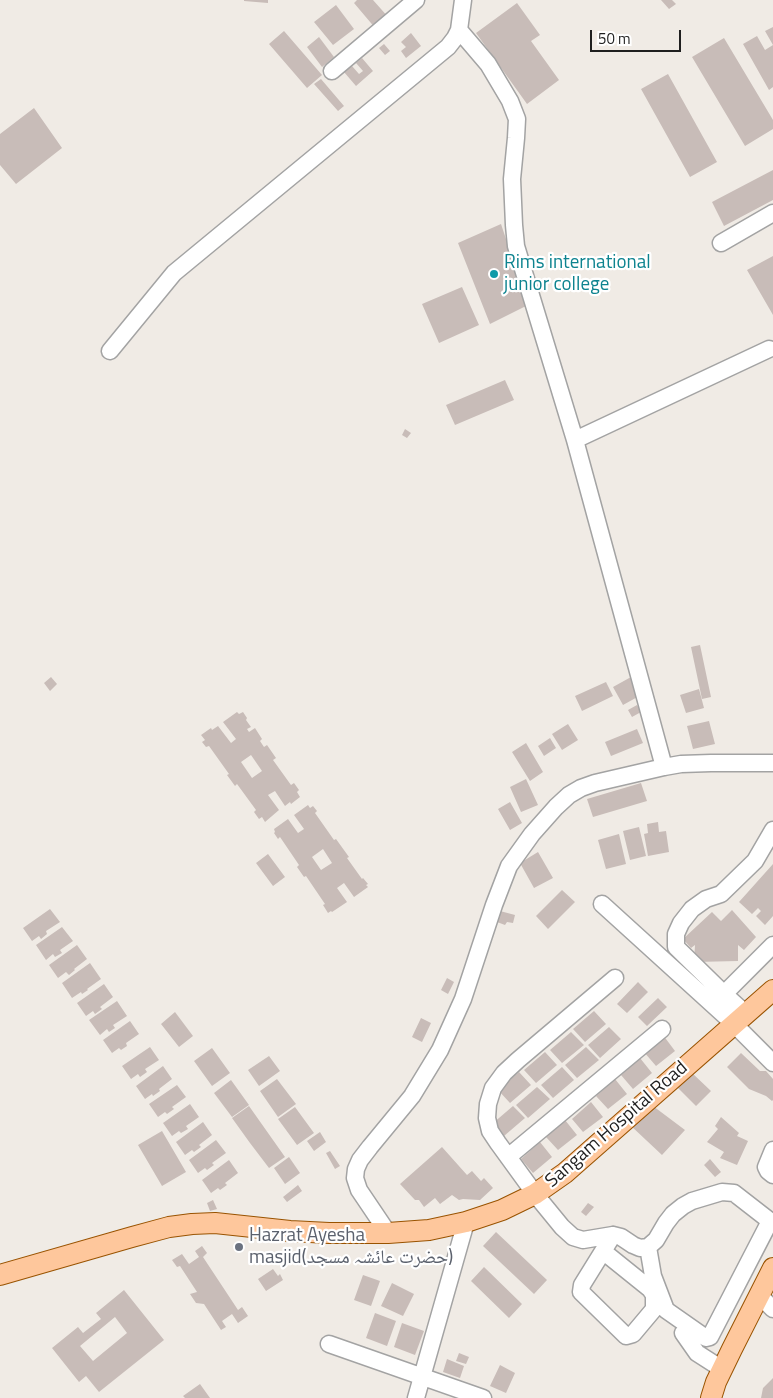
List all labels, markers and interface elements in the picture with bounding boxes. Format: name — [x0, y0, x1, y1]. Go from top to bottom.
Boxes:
scale bar — [593, 20, 684, 52]
text: 50 m — [598, 27, 631, 50]
place label: Rims international junior college — [504, 252, 651, 296]
marker: Rims international junior college — [488, 268, 500, 280]
street label: Sangam Hospital Road — [541, 1057, 693, 1193]
place label: Hazrat Ayesha masjid(حضرت عائشہ مسجد) — [249, 1225, 453, 1269]
marker: Hazrat Ayesha masjid(حضرت عائشہ مسجد) — [233, 1241, 245, 1253]

